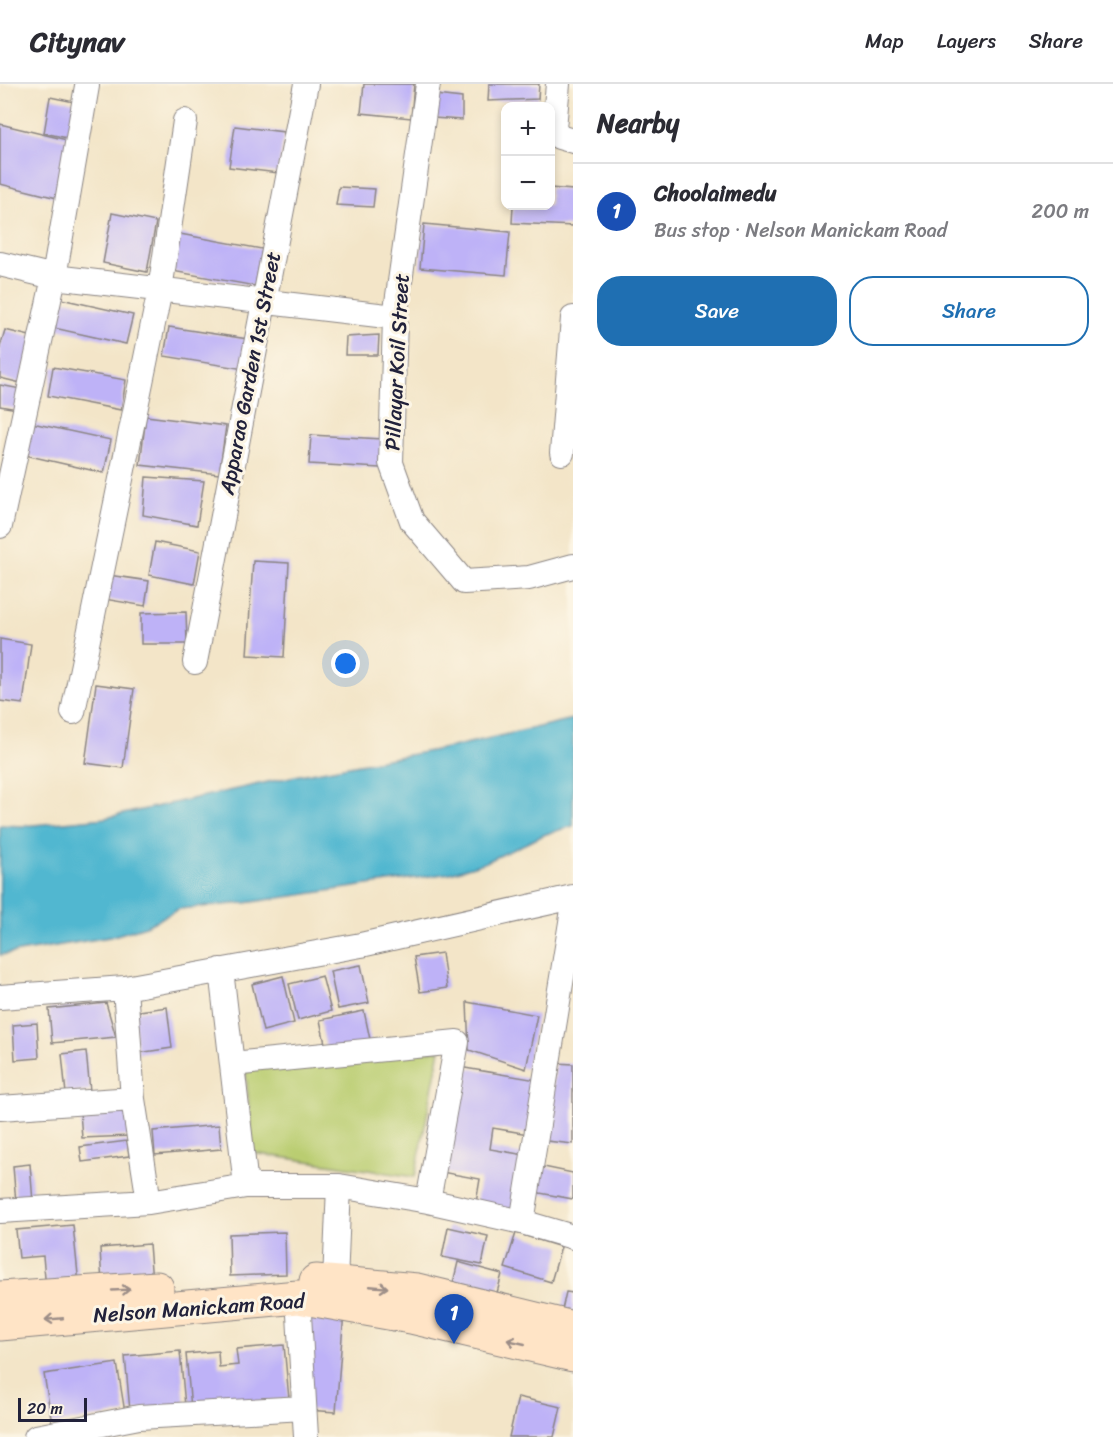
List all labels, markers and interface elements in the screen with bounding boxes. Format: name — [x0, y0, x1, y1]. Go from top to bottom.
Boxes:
text: Citynav — [30, 17, 124, 66]
text: Map — [865, 22, 904, 60]
text: Layers — [937, 22, 996, 60]
text: Share — [1029, 22, 1083, 60]
text: Nearby — [597, 100, 679, 146]
map controls — [501, 102, 555, 210]
button: + — [501, 102, 555, 156]
button: − — [501, 156, 555, 210]
text: Choolaimedu — [654, 174, 777, 213]
text: 1 — [612, 194, 621, 229]
text: 200 m — [1032, 194, 1089, 229]
text: Bus stop · Nelson Manickam Road — [654, 213, 947, 248]
street label: Apparao Garden 1st Street — [208, 248, 292, 499]
street label: Pillayar Koil Street — [373, 272, 421, 452]
button: Save — [597, 276, 837, 346]
button: Share — [849, 276, 1089, 346]
your location — [331, 649, 360, 678]
street label: Nelson Manickam Road — [92, 1282, 308, 1334]
one-way arrow — [368, 1282, 388, 1293]
one-way arrow — [111, 1285, 131, 1296]
pin: 1 — [434, 1294, 474, 1344]
one-way arrow — [44, 1314, 64, 1325]
one-way arrow — [507, 1336, 526, 1347]
text: 20 m — [27, 1394, 63, 1423]
scale bar — [18, 1395, 87, 1422]

